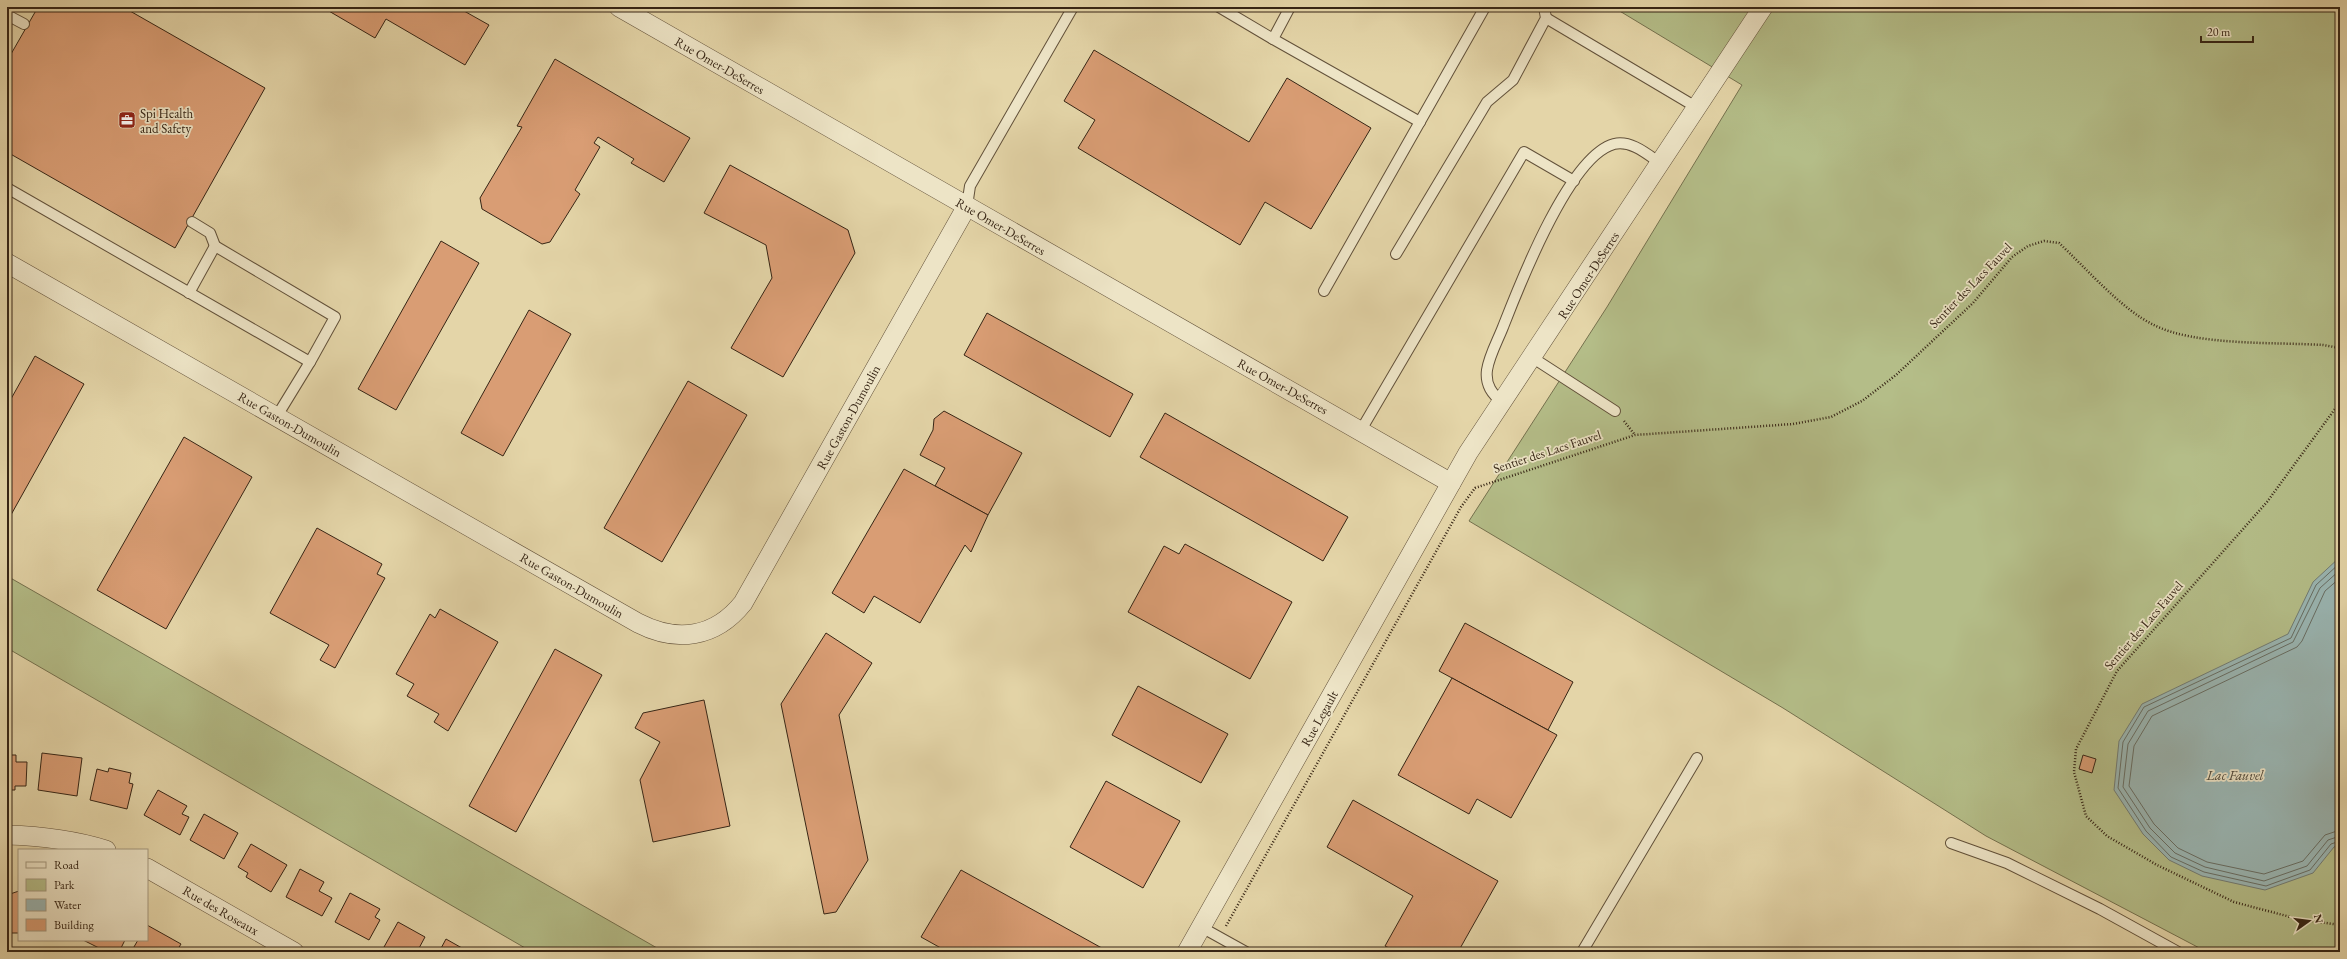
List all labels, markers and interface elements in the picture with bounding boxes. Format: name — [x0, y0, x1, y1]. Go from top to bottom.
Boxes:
scale bar — [2201, 18, 2253, 44]
text: 20 m — [2207, 24, 2231, 40]
street label: Rue Omer-DeSerres — [672, 33, 768, 98]
place label: Spi Health and Safety — [140, 105, 194, 137]
office icon: Spi Health and Safety — [117, 110, 137, 130]
street label: Rue Omer-DeSerres — [953, 194, 1049, 259]
street label: Rue Omer-DeSerres — [1554, 228, 1623, 322]
street label: Sentier des Lacs Fauvel — [1925, 239, 2016, 332]
street label: Rue Omer-DeSerres — [1235, 355, 1331, 418]
street label: Rue Gaston-Dumoulin — [813, 362, 884, 472]
street label: Rue Gaston-Dumoulin — [235, 388, 345, 461]
street label: Sentier des Lacs Fauvel — [1491, 426, 1603, 477]
street label: Rue Gaston-Dumoulin — [517, 549, 627, 622]
street label: Sentier des Lacs Fauvel — [2100, 577, 2187, 673]
street label: Rue Legault — [1297, 687, 1342, 749]
water label: Lac Fauvel — [2206, 766, 2264, 784]
legend — [18, 849, 148, 941]
text: Road — [54, 857, 80, 873]
text: Park — [54, 877, 75, 893]
street label: Rue des Roseaux — [180, 882, 262, 939]
text: Water — [54, 897, 81, 913]
north arrow — [2289, 901, 2329, 941]
text: N — [2311, 913, 2327, 925]
text: Building — [54, 917, 95, 933]

